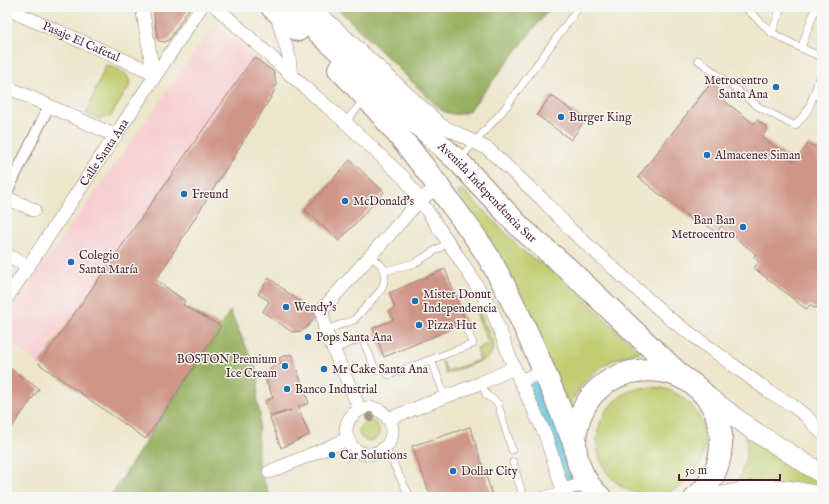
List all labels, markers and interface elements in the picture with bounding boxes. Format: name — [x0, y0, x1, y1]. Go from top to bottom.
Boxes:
street label: Pasaje El Cafetal — [40, 18, 123, 66]
place label: Metrocentro Santa Ana — [704, 73, 769, 102]
marker: Metrocentro Santa Ana — [771, 82, 781, 92]
place label: Burger King — [569, 110, 632, 125]
marker: Burger King — [556, 112, 566, 122]
street label: Calle Santa Ana — [77, 115, 133, 189]
street label: Avenida Independencia Sur — [433, 138, 540, 247]
place label: Almacenes Siman — [714, 148, 801, 163]
marker: Almacenes Siman — [702, 150, 712, 160]
place label: Freund — [192, 187, 229, 202]
marker: Freund — [179, 189, 189, 199]
place label: McDonald's — [353, 194, 414, 209]
marker: McDonald's — [340, 196, 350, 206]
place label: Ban Ban Metrocentro — [671, 213, 736, 242]
marker: Ban Ban Metrocentro — [738, 222, 748, 232]
place label: Colegio Santa María — [79, 248, 139, 277]
marker: Colegio Santa María — [66, 257, 76, 267]
place label: Mister Donut Independencia — [423, 287, 498, 317]
marker: Mister Donut Independencia — [410, 296, 420, 306]
place label: Wendy's — [294, 300, 336, 315]
marker: Wendy's — [281, 302, 291, 312]
place label: Pizza Hut — [427, 318, 477, 333]
marker: Pizza Hut — [414, 320, 424, 330]
place label: Pops Santa Ana — [316, 330, 393, 346]
marker: Pops Santa Ana — [303, 332, 313, 342]
place label: BOSTON Premium Ice Cream — [177, 352, 277, 381]
marker: BOSTON Premium Ice Cream — [280, 361, 290, 371]
place label: Mr Cake Santa Ana — [332, 362, 429, 377]
marker: Mr Cake Santa Ana — [319, 364, 329, 374]
place label: Banco Industrial — [295, 382, 378, 397]
marker: Banco Industrial — [282, 384, 292, 394]
place label: Car Solutions — [340, 448, 407, 463]
marker: Car Solutions — [327, 450, 337, 460]
scale bar — [679, 456, 780, 482]
text: 50 m — [685, 463, 707, 478]
place label: Dollar City — [461, 464, 518, 479]
marker: Dollar City — [448, 466, 458, 476]

